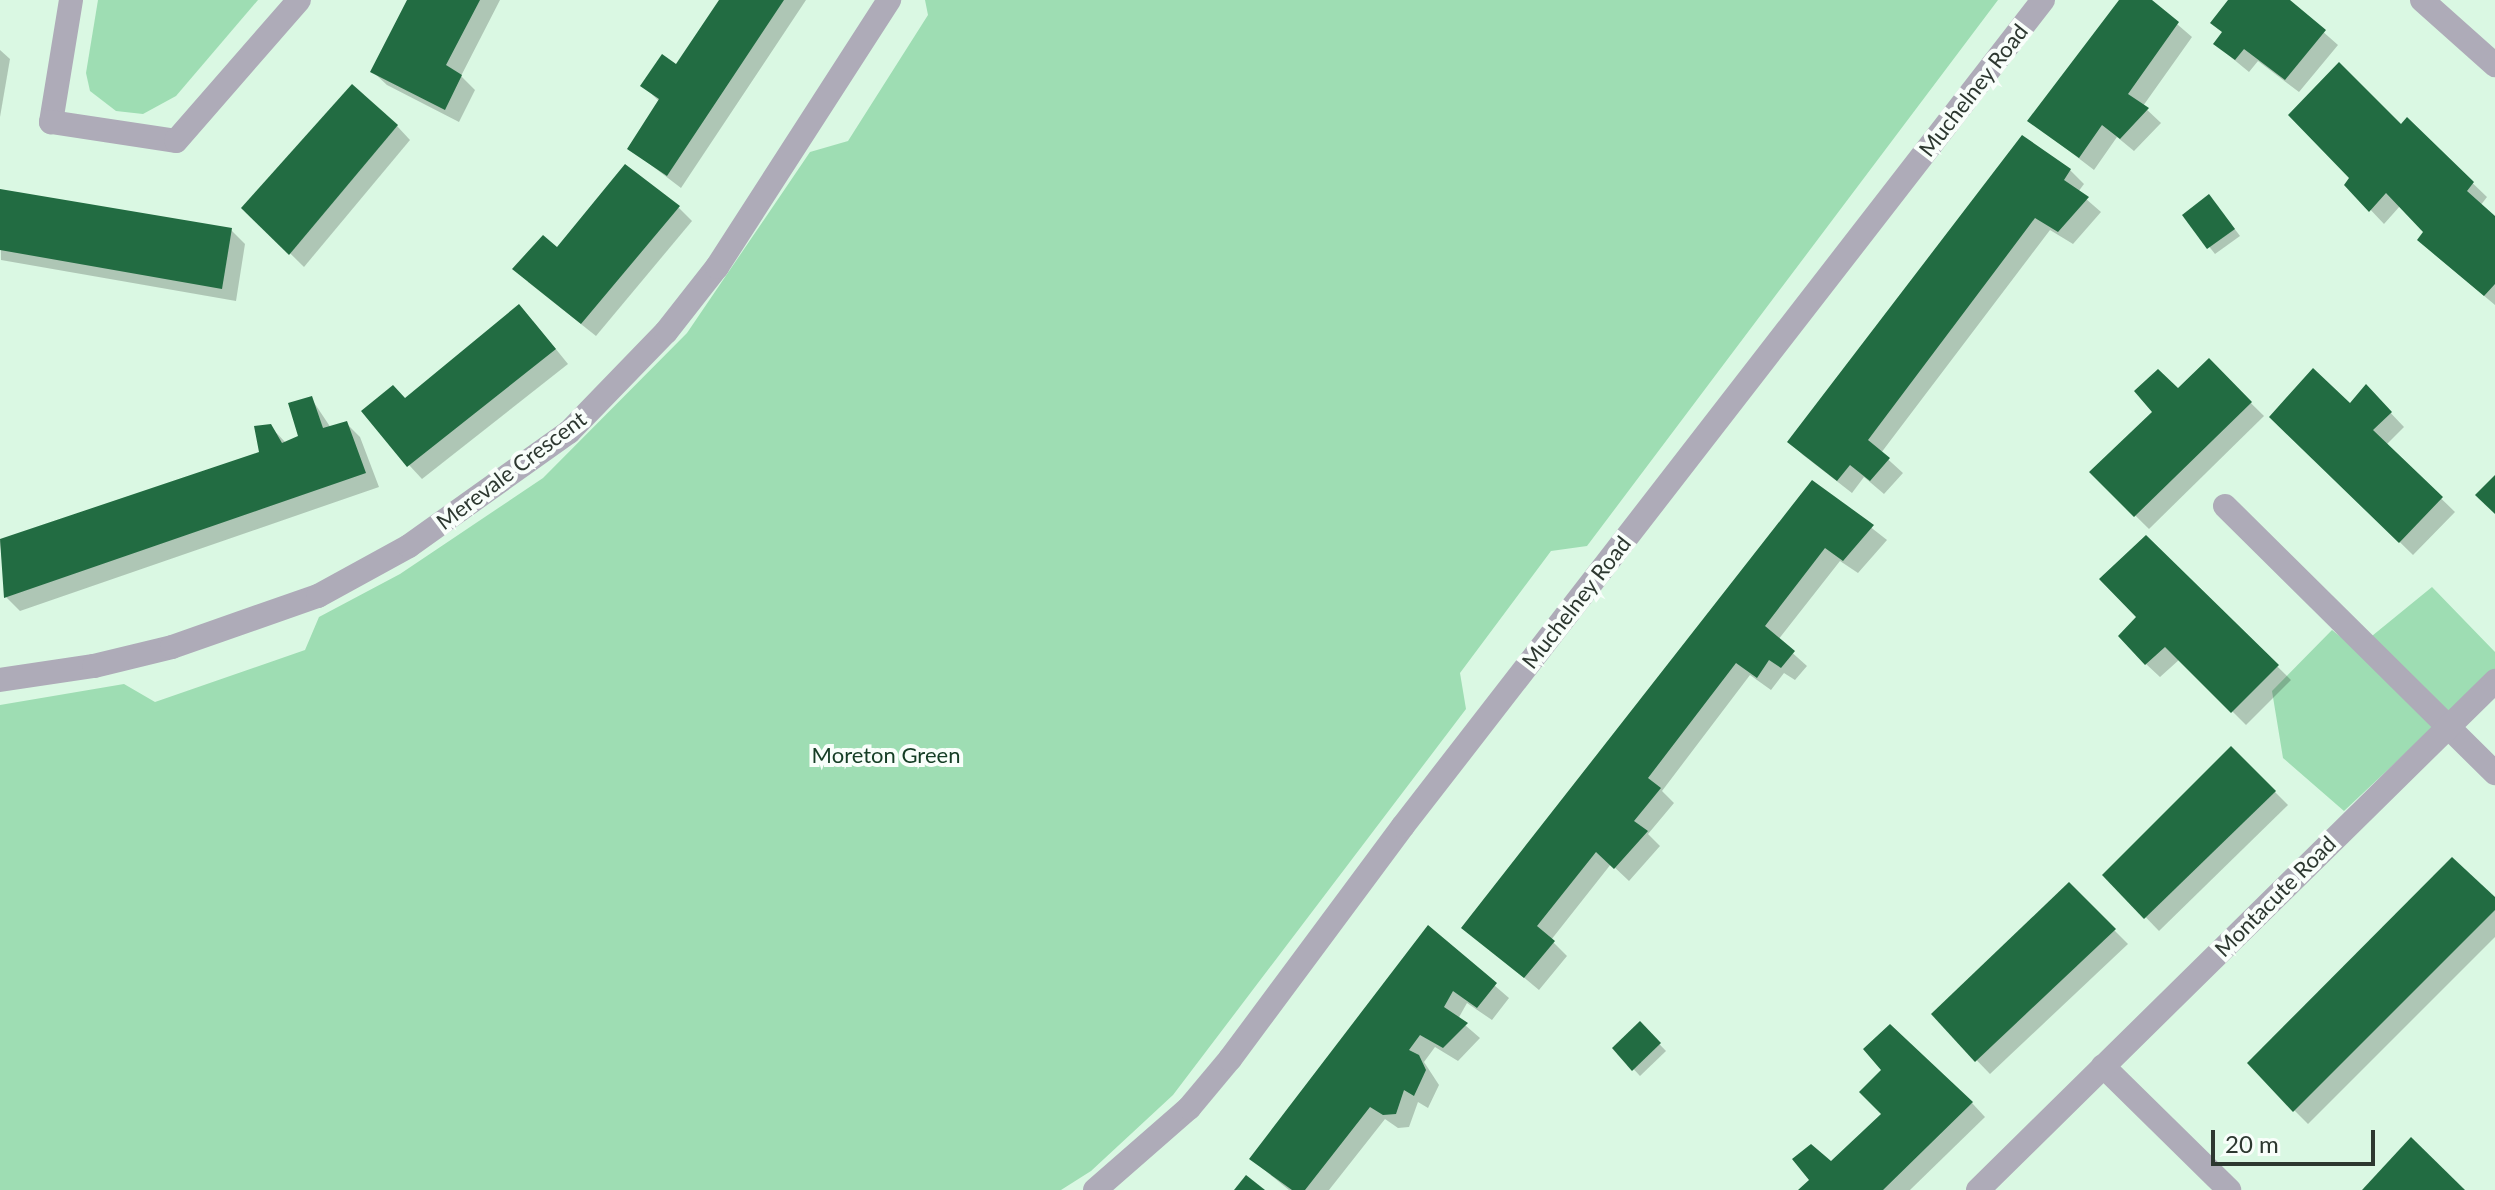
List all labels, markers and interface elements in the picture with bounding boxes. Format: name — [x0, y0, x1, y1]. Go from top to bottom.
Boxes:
street label: Muchelney Road — [1913, 18, 2033, 162]
street label: Merevale Crescent — [431, 405, 591, 535]
street label: Muchelney Road — [1516, 530, 1636, 674]
park label: Moreton Green — [812, 742, 960, 768]
street label: Montacute Road — [2209, 830, 2341, 962]
scale bar — [2215, 1114, 2379, 1164]
text: 20 m — [2225, 1129, 2279, 1158]

